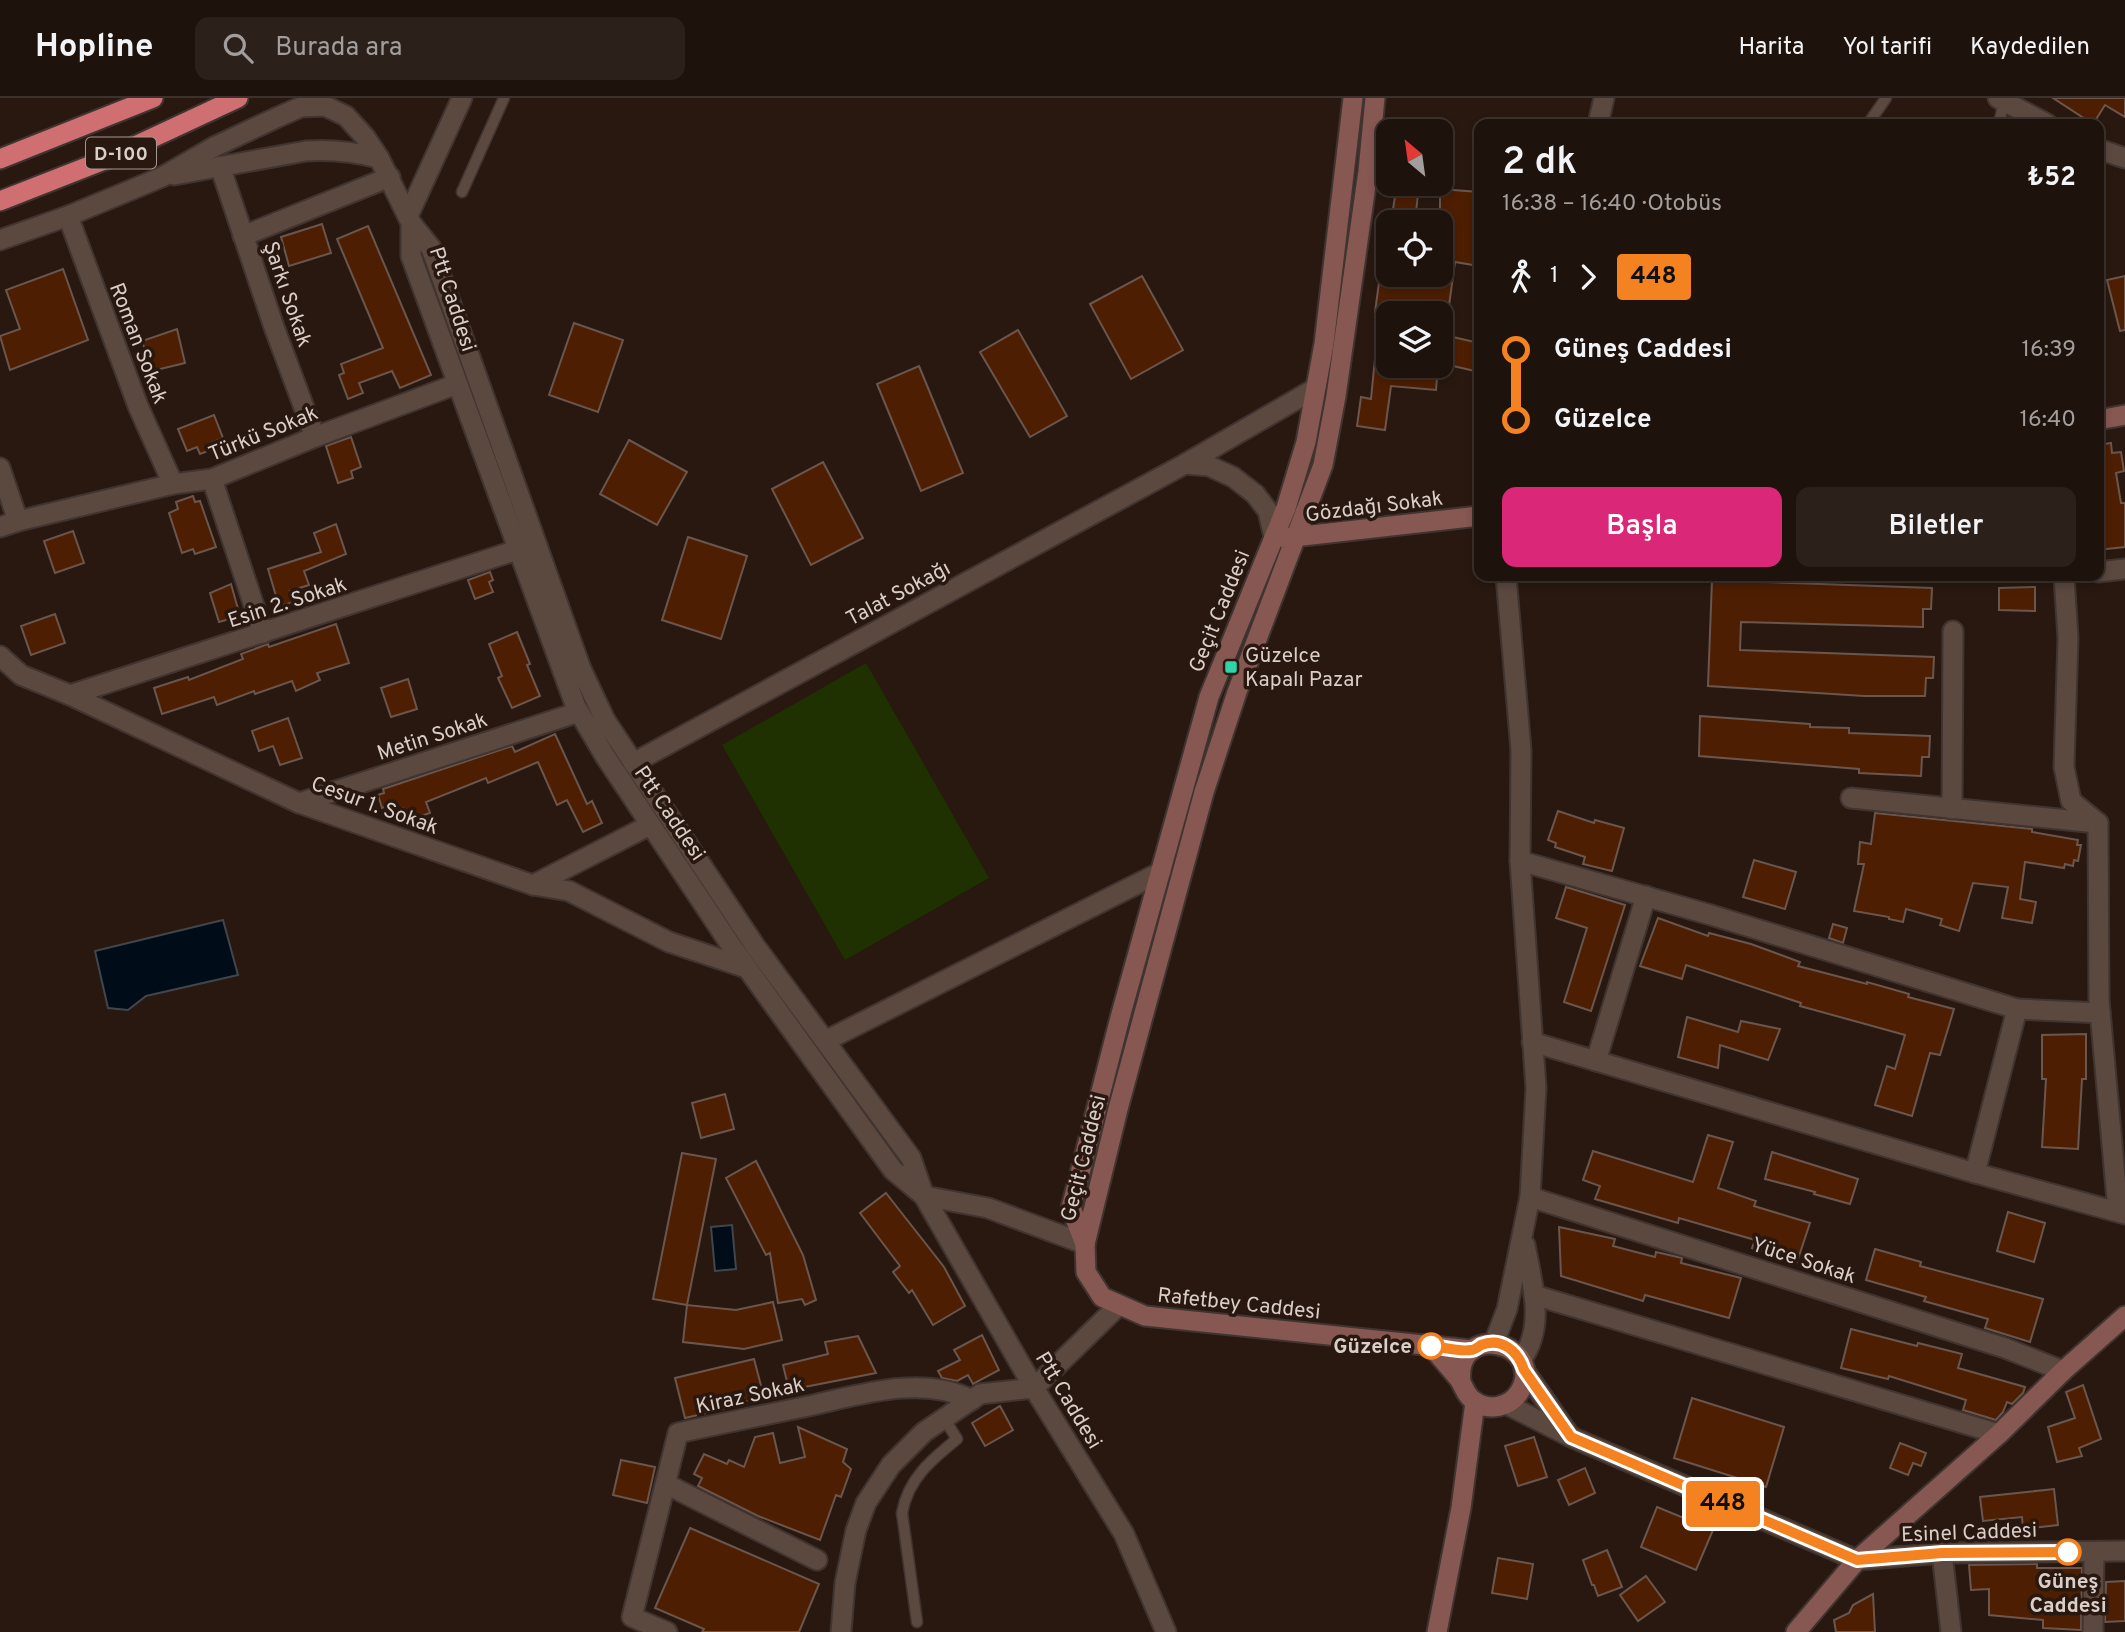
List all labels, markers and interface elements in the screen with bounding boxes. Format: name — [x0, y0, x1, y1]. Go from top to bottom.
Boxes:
search box — [195, 17, 685, 80]
text: Hopline — [35, 27, 153, 69]
icon: search — [219, 29, 257, 67]
text: Burada ara — [275, 32, 403, 65]
text: Harita — [1739, 33, 1804, 63]
text: Yol tarifi — [1842, 33, 1932, 63]
text: Kaydedilen — [1970, 33, 2090, 63]
north arrow — [1376, 119, 1452, 196]
map controls — [1376, 119, 1453, 378]
road number: D-100 — [86, 138, 156, 168]
text: 2 dk — [1502, 139, 1577, 188]
text: ₺52 — [2027, 162, 2076, 195]
text: 16:38 – 16:40 · Otobüs — [1502, 190, 1722, 219]
button: locate — [1376, 210, 1453, 287]
street label: Şarkı Sokak — [256, 238, 317, 351]
street label: Ptt Caddesi — [422, 244, 481, 355]
icon: walk — [1502, 258, 1540, 296]
icon: forward — [1569, 258, 1607, 296]
text: 1 — [1550, 262, 1559, 291]
text: 448 — [1631, 262, 1677, 292]
street label: Roman Sokak — [102, 279, 173, 408]
button: layers — [1376, 301, 1453, 378]
text: Güneş Caddesi — [1554, 334, 1732, 367]
text: 16:39 — [2021, 336, 2076, 365]
street label: Türkü Sokak — [205, 400, 322, 469]
text: Güzelce — [1554, 404, 1652, 437]
text: 16:40 — [2019, 406, 2076, 435]
street label: Gözdağı Sokak — [1304, 486, 1445, 529]
button: Başla — [1502, 487, 1782, 567]
button: Biletler — [1796, 487, 2076, 567]
street label: Geçit Caddesi — [1184, 546, 1257, 677]
street label: Talat Sokağı — [842, 556, 955, 633]
street label: Esin 2. Sokak — [225, 572, 350, 635]
place label: Güzelce Kapalı Pazar — [1245, 643, 1363, 694]
marker: Güzelce Kapalı Pazar — [1223, 659, 1239, 675]
street label: Metin Sokak — [374, 707, 491, 768]
street label: Ptt Caddesi — [627, 761, 710, 866]
street label: Cesur 1. Sokak — [307, 771, 442, 842]
street label: Geçit Caddesi — [1056, 1092, 1113, 1225]
street label: Yüce Sokak — [1748, 1232, 1859, 1291]
street label: Rafetbey Caddesi — [1156, 1283, 1322, 1326]
marker: Güzelce — [1418, 1333, 1444, 1359]
place label: Güzelce — [1333, 1334, 1412, 1361]
street label: Ptt Caddesi — [1028, 1347, 1107, 1454]
street label: Kiraz Sokak — [694, 1372, 807, 1421]
line badge: 448 — [1683, 1481, 1763, 1527]
text: 448 — [1700, 1489, 1746, 1519]
street label: Esinel Caddesi — [1901, 1518, 2038, 1549]
marker: Güneş Caddesi — [2055, 1539, 2081, 1565]
place label: Güneş Caddesi — [2029, 1569, 2107, 1620]

